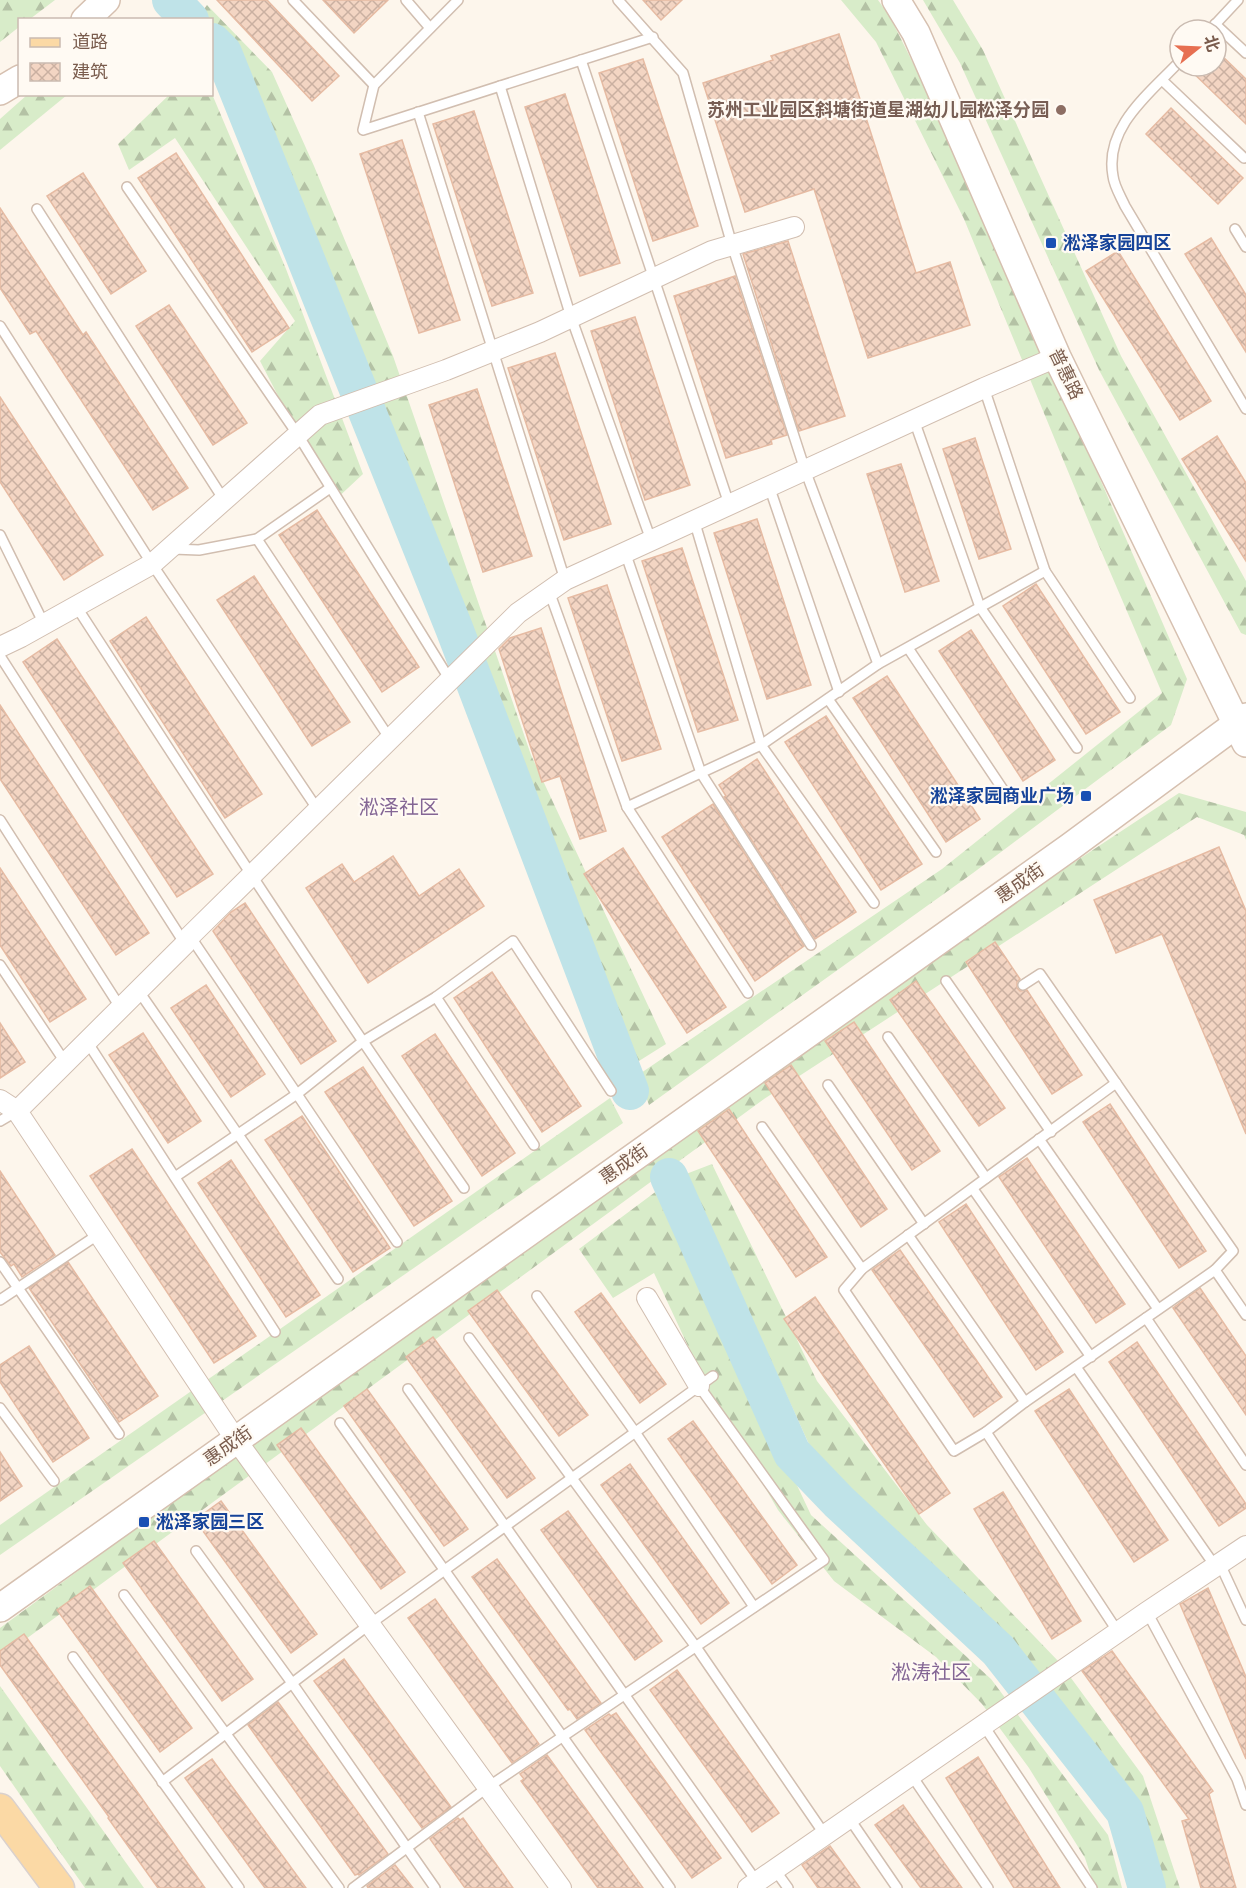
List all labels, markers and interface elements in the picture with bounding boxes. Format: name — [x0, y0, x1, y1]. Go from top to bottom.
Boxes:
legend — [18, 18, 213, 96]
north arrow — [1168, 18, 1228, 78]
text: 道路 — [72, 31, 108, 53]
text: 北 — [1200, 33, 1223, 54]
text: 建筑 — [72, 61, 108, 83]
place label: 苏州工业园区斜塘街道星湖幼儿园松泽分园 — [707, 99, 1049, 121]
marker: 苏州工业园区斜塘街道星湖幼儿园松泽分园 — [1054, 103, 1068, 117]
place label: 淞泽家园四区 — [1063, 232, 1171, 254]
marker: 淞泽家园四区 — [1044, 236, 1058, 250]
street label: 普惠路 — [1044, 345, 1088, 403]
place label: 淞泽家园商业广场 — [930, 785, 1074, 807]
marker: 淞泽家园商业广场 — [1079, 789, 1093, 803]
district label: 淞泽社区 — [359, 795, 439, 819]
street label: 惠成街 — [992, 859, 1048, 907]
street label: 惠成街 — [596, 1140, 652, 1188]
street label: 惠成街 — [200, 1422, 256, 1470]
place label: 淞泽家园三区 — [156, 1511, 264, 1533]
marker: 淞泽家园三区 — [137, 1515, 151, 1529]
district label: 淞涛社区 — [891, 1660, 971, 1684]

